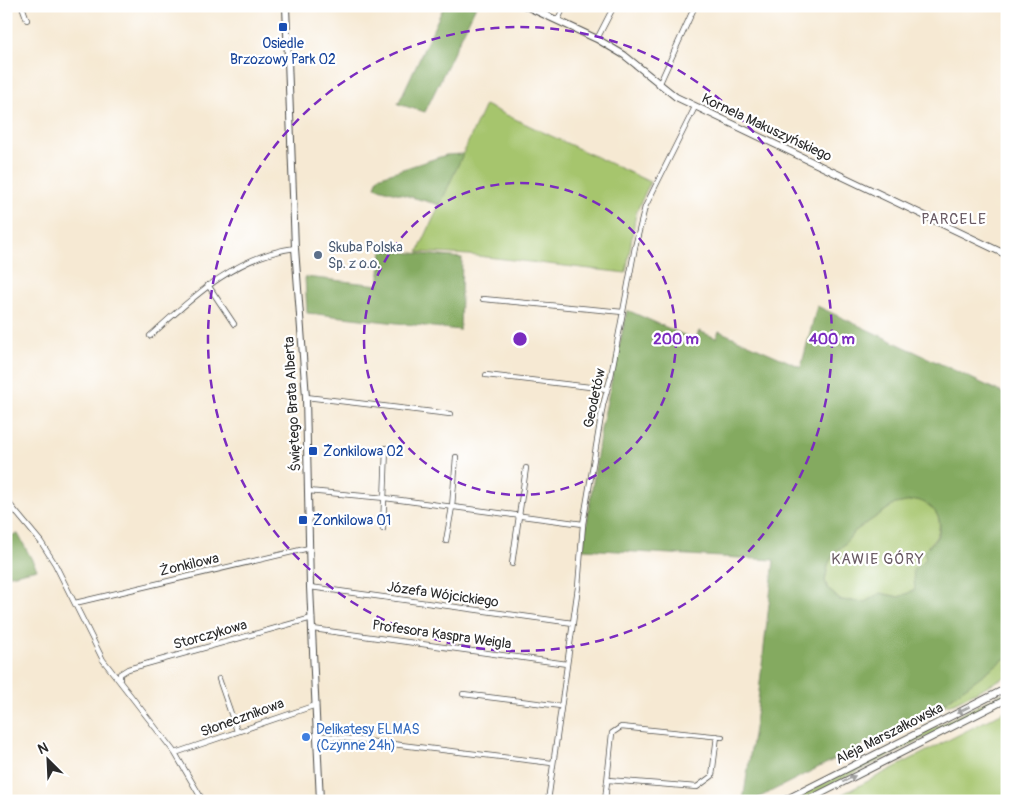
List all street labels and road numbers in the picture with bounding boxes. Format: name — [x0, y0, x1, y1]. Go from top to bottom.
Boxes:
street label: Kornela Makuszyńskiego — [699, 90, 835, 165]
street label: Świętego Brata Alberta — [279, 336, 305, 472]
street label: Geodetów — [580, 366, 609, 429]
street label: Żonkilowa — [158, 549, 220, 580]
street label: Józefa Wójcickiego — [386, 578, 500, 611]
street label: Storczykowa — [171, 616, 249, 653]
street label: Profesora Kaspra Weigla — [371, 616, 513, 653]
street label: Słonecznikowa — [198, 694, 286, 740]
street label: Aleja Marszałkowska — [833, 699, 946, 768]

